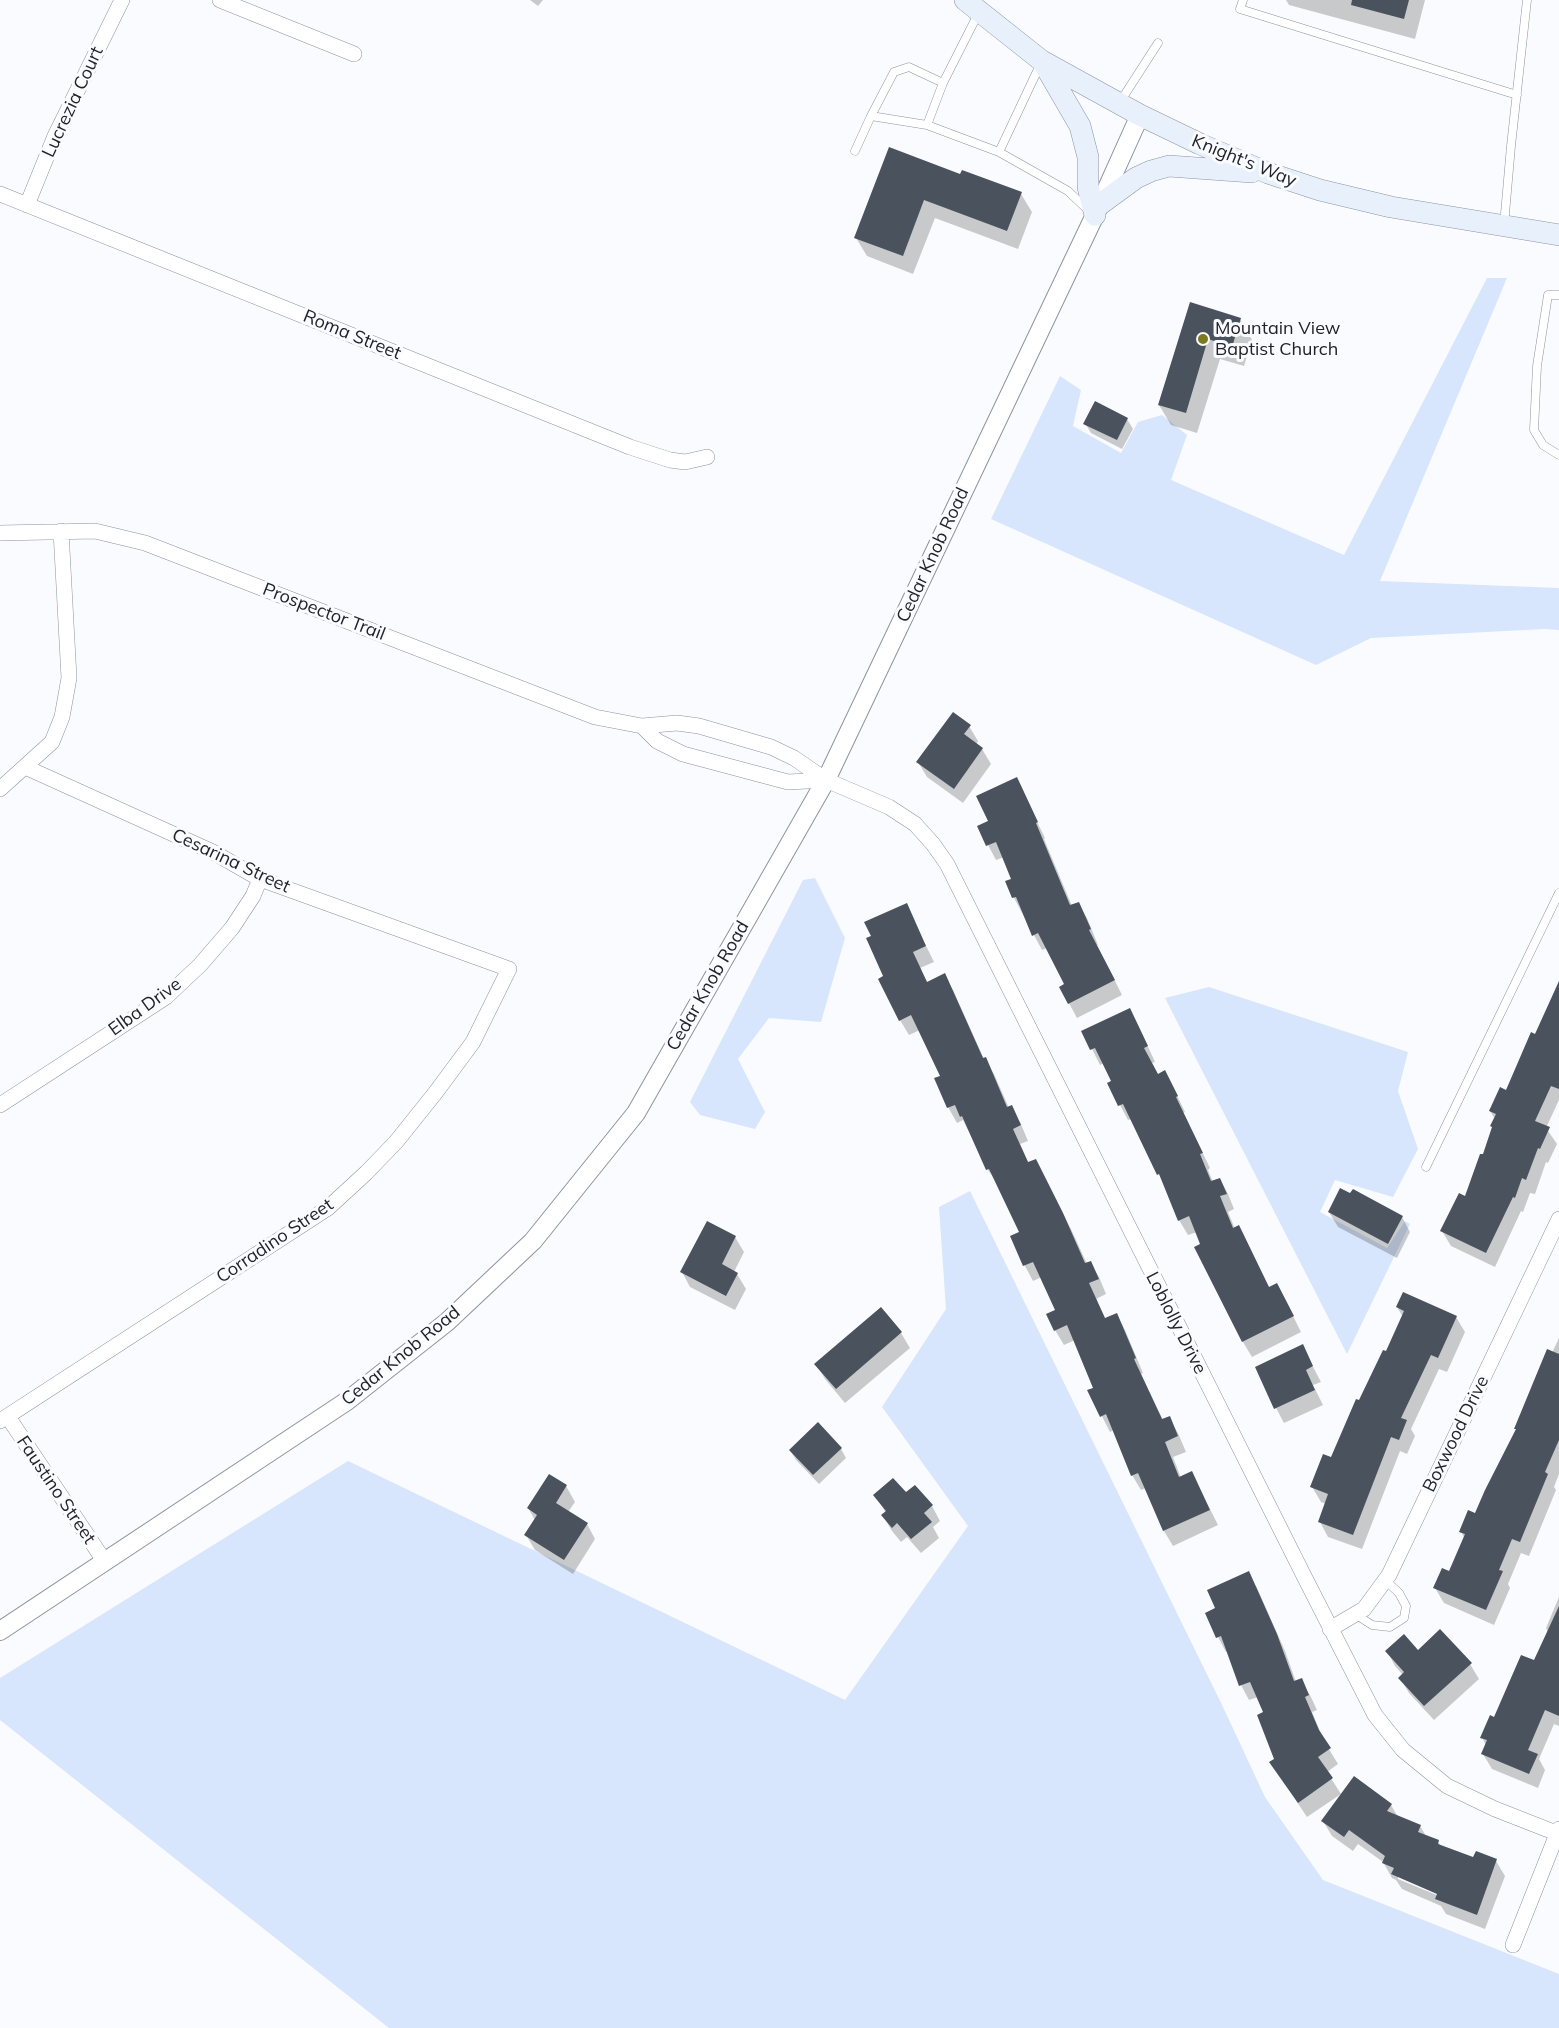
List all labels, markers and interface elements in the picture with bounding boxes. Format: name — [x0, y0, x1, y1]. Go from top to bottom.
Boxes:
street label: Lucrezia Court — [38, 43, 108, 161]
street label: Knight's Way — [1189, 130, 1299, 192]
street label: Roma Street — [300, 306, 404, 364]
place label: Mountain View Baptist Church — [1215, 318, 1340, 360]
marker: Mountain View Baptist Church — [1196, 332, 1210, 346]
street label: Cedar Knob Road — [892, 484, 974, 626]
street label: Prospector Trail — [260, 579, 388, 645]
street label: Cesarina Street — [169, 824, 293, 898]
street label: Cedar Knob Road — [662, 917, 754, 1055]
street label: Elba Drive — [104, 973, 186, 1041]
street label: Corradino Street — [213, 1194, 337, 1288]
street label: Loblolly Drive — [1141, 1268, 1211, 1378]
street label: Cedar Knob Road — [337, 1302, 465, 1410]
street label: Boxwood Drive — [1418, 1372, 1494, 1496]
street label: Faustino Street — [12, 1432, 100, 1548]

